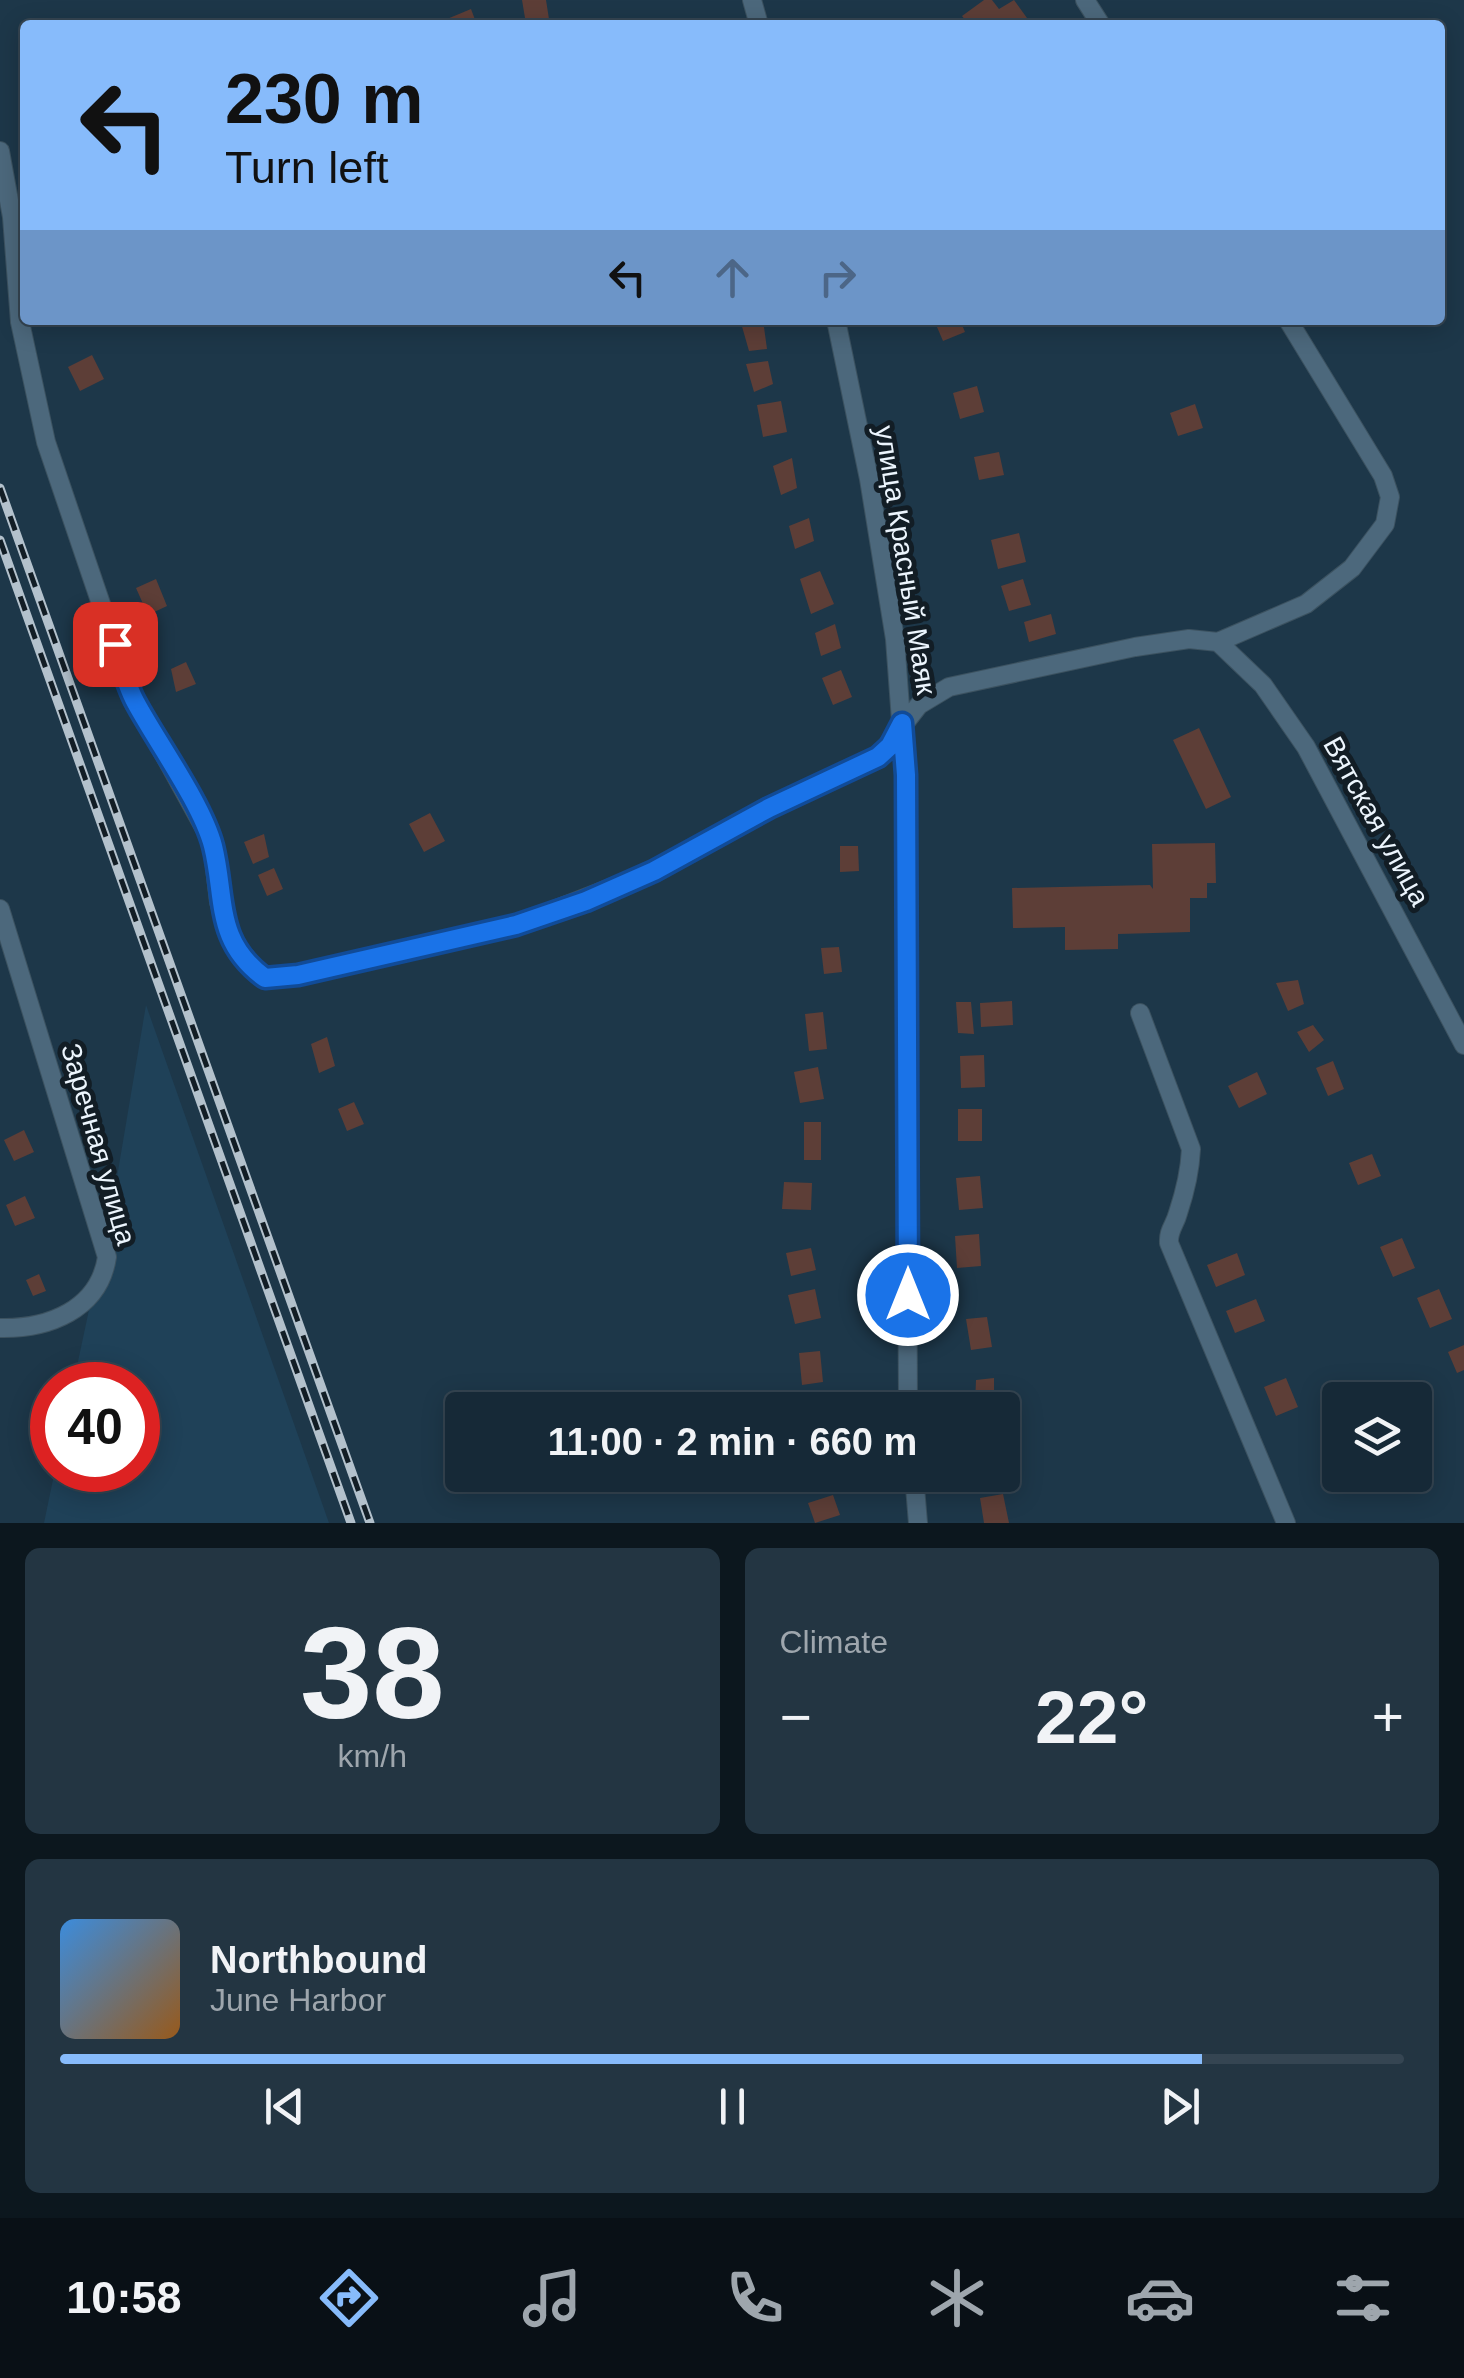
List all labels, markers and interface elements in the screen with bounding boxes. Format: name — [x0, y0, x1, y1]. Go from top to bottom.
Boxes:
icon: left — [60, 60, 190, 190]
text: 230 m — [225, 60, 423, 138]
text: Turn left — [225, 142, 388, 193]
icon: left — [600, 250, 655, 305]
icon: ahead — [705, 250, 760, 305]
icon: right — [810, 250, 865, 305]
street label: улица Красный Маяк — [869, 423, 942, 697]
pin — [73, 602, 158, 687]
icon: arrive — [88, 617, 143, 672]
street label: Вятская улица — [1317, 731, 1436, 912]
street label: Заречная улица — [55, 1040, 142, 1249]
position arrow — [856, 1243, 960, 1347]
speed limit sign: 40 — [30, 1362, 160, 1492]
map controls — [1322, 1382, 1432, 1492]
button: layers — [1322, 1382, 1432, 1492]
text: 11:00 · 2 min · 660 m — [548, 1421, 917, 1463]
text: 38 — [300, 1600, 445, 1746]
text: Climate — [780, 1624, 888, 1660]
text: 22° — [1035, 1675, 1148, 1759]
text: − — [780, 1686, 812, 1748]
text: + — [1372, 1686, 1404, 1748]
text: km/h — [338, 1738, 407, 1774]
text: Northbound — [210, 1939, 427, 1981]
text: June Harbor — [210, 1982, 386, 2018]
icon: previous — [257, 2079, 312, 2134]
icon: pause — [705, 2079, 760, 2134]
icon: next — [1153, 2079, 1208, 2134]
icon: directions — [314, 2263, 384, 2333]
icon: music — [517, 2263, 587, 2333]
icon: phone — [720, 2263, 790, 2333]
icon: climate — [922, 2263, 992, 2333]
icon: car — [1125, 2263, 1195, 2333]
icon: filters — [1328, 2263, 1398, 2333]
text: 10:58 — [66, 2272, 181, 2323]

